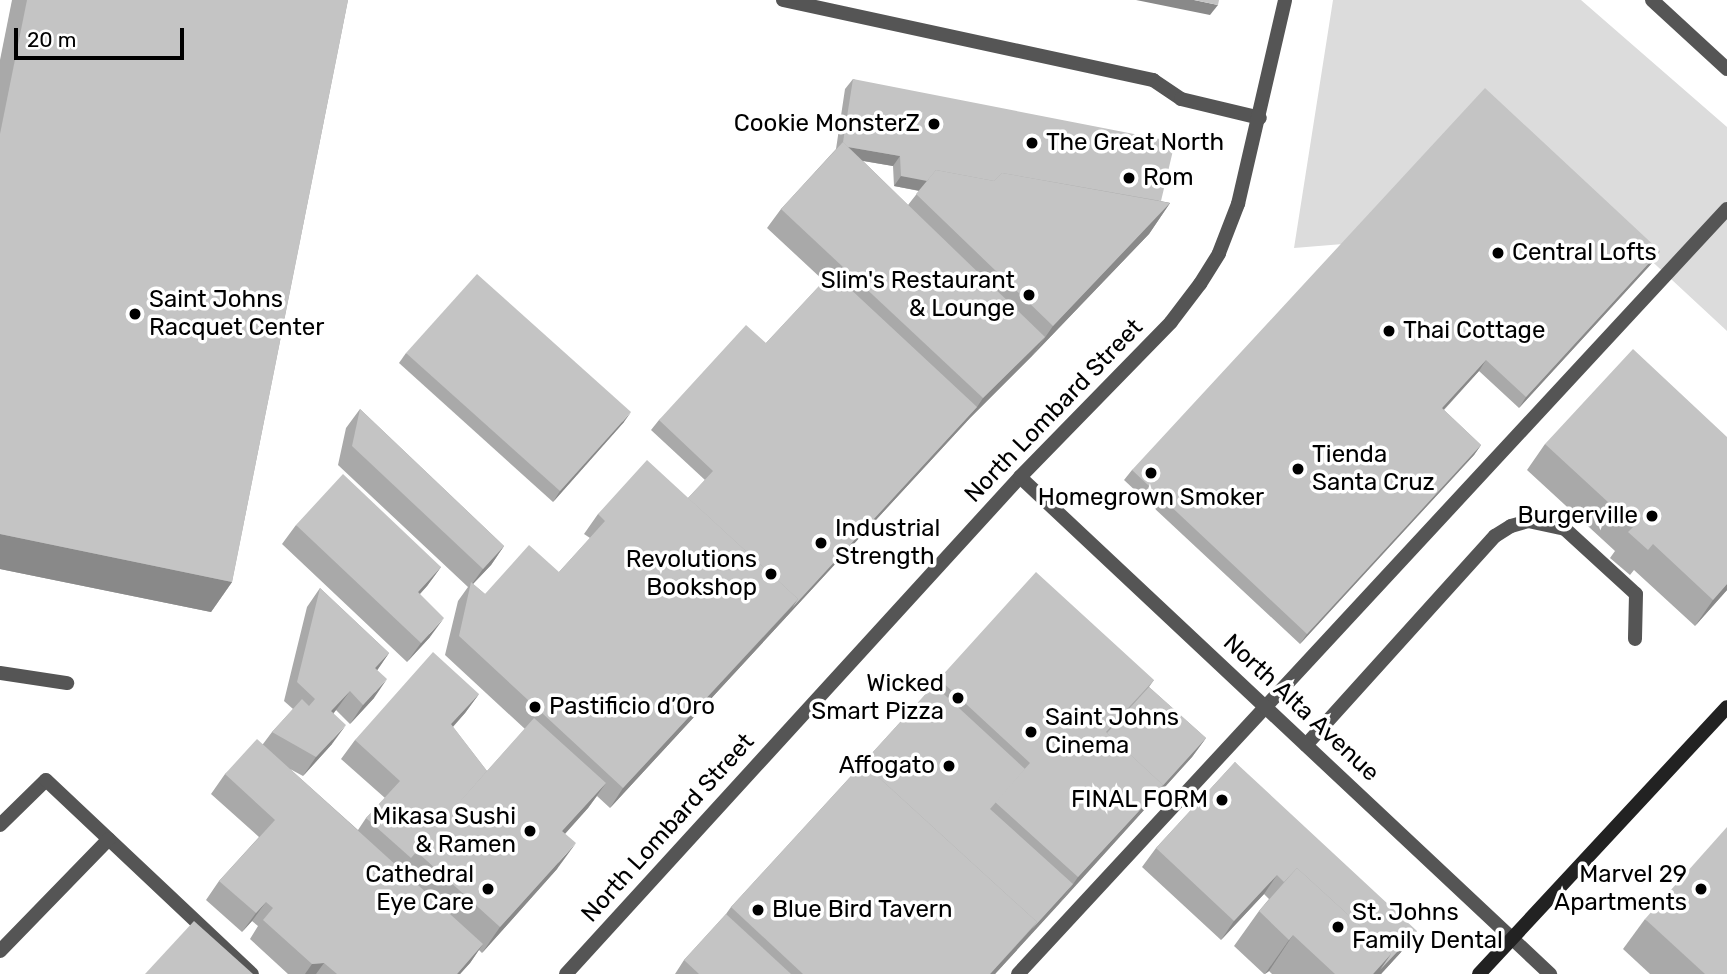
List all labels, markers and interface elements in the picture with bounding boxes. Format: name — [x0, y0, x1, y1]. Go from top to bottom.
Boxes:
scale bar — [18, 14, 187, 58]
text: 20 m — [27, 27, 76, 52]
place label: Cookie MonsterZ — [734, 110, 920, 138]
marker: Cookie MonsterZ — [926, 116, 942, 132]
place label: The Great North — [1046, 129, 1224, 157]
marker: The Great North — [1024, 135, 1040, 151]
place label: Rom — [1143, 164, 1194, 192]
marker: Rom — [1121, 170, 1137, 186]
place label: Central Lofts — [1512, 239, 1657, 267]
marker: Central Lofts — [1490, 245, 1506, 261]
place label: Slim's Restaurant & Lounge — [821, 267, 1015, 323]
place label: Saint Johns Racquet Center — [149, 286, 324, 342]
marker: Slim's Restaurant & Lounge — [1021, 287, 1037, 303]
marker: Saint Johns Racquet Center — [127, 306, 143, 322]
street label: North Lombard Street — [959, 313, 1149, 509]
place label: Thai Cottage — [1403, 317, 1545, 345]
marker: Thai Cottage — [1381, 323, 1397, 339]
place label: Tienda Santa Cruz — [1312, 441, 1435, 497]
marker: Tienda Santa Cruz — [1290, 461, 1306, 477]
marker: Homegrown Smoker — [1143, 465, 1159, 481]
place label: Homegrown Smoker — [1038, 484, 1264, 512]
place label: Burgerville — [1518, 502, 1638, 530]
marker: Burgerville — [1644, 508, 1660, 524]
place label: Industrial Strength — [835, 515, 940, 571]
marker: Industrial Strength — [813, 535, 829, 551]
place label: Revolutions Bookshop — [626, 546, 757, 602]
marker: Revolutions Bookshop — [763, 566, 779, 582]
street label: North Alta Avenue — [1217, 628, 1385, 788]
place label: Wicked Smart Pizza — [811, 670, 944, 726]
marker: Wicked Smart Pizza — [950, 690, 966, 706]
place label: Pastificio d’Oro — [549, 693, 715, 721]
marker: Pastificio d’Oro — [527, 699, 543, 715]
place label: Saint Johns Cinema — [1045, 704, 1179, 760]
marker: Saint Johns Cinema — [1023, 724, 1039, 740]
street label: North Lombard Street — [576, 728, 760, 928]
place label: Affogato — [839, 752, 935, 780]
marker: Affogato — [941, 758, 957, 774]
place label: FINAL FORM — [1070, 786, 1208, 814]
marker: FINAL FORM — [1214, 792, 1230, 808]
place label: Mikasa Sushi & Ramen — [372, 803, 516, 859]
marker: Mikasa Sushi & Ramen — [522, 823, 538, 839]
place label: Cathedral Eye Care — [365, 861, 474, 917]
place label: Marvel 29 Apartments — [1554, 861, 1687, 917]
marker: Cathedral Eye Care — [480, 881, 496, 897]
marker: Marvel 29 Apartments — [1693, 881, 1709, 897]
place label: Blue Bird Tavern — [772, 896, 953, 924]
place label: St. Johns Family Dental — [1352, 899, 1503, 955]
marker: Blue Bird Tavern — [750, 902, 766, 918]
marker: St. Johns Family Dental — [1330, 919, 1346, 935]

